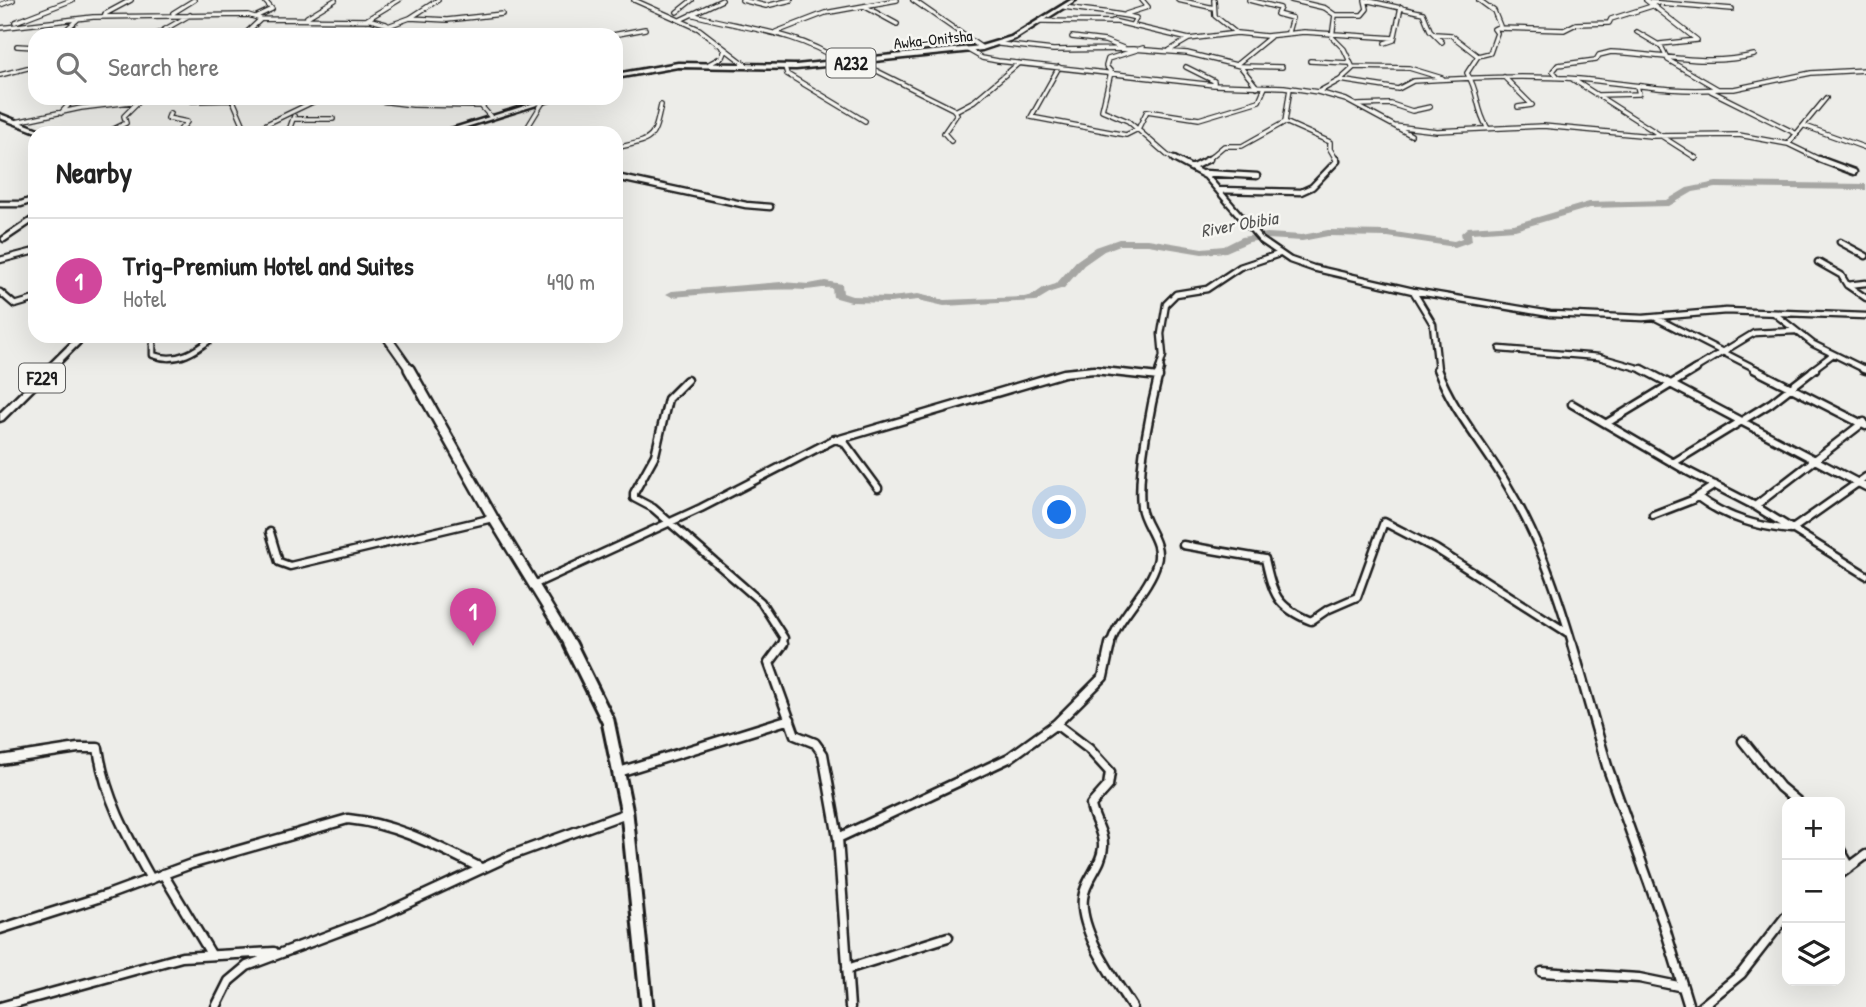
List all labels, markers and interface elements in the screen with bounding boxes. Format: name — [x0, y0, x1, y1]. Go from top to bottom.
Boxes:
street label: Awka-Onitsha — [893, 24, 973, 54]
search box — [28, 28, 623, 105]
icon: search — [52, 48, 90, 86]
road number: A232 — [826, 48, 876, 78]
text: Search here — [108, 49, 219, 84]
text: Nearby — [56, 152, 132, 192]
water label: River Obibia — [1199, 205, 1281, 243]
text: Trig-Premium Hotel and Suites — [123, 248, 414, 283]
text: 1 — [75, 266, 83, 297]
text: 490 m — [547, 266, 595, 297]
text: Hotel — [123, 283, 166, 314]
road number: F229 — [19, 364, 65, 392]
your location — [1042, 495, 1076, 529]
pin: 1 — [450, 588, 496, 646]
map controls — [1782, 797, 1845, 986]
button: + — [1782, 797, 1845, 860]
button: − — [1782, 860, 1845, 923]
button: layers — [1782, 923, 1845, 986]

